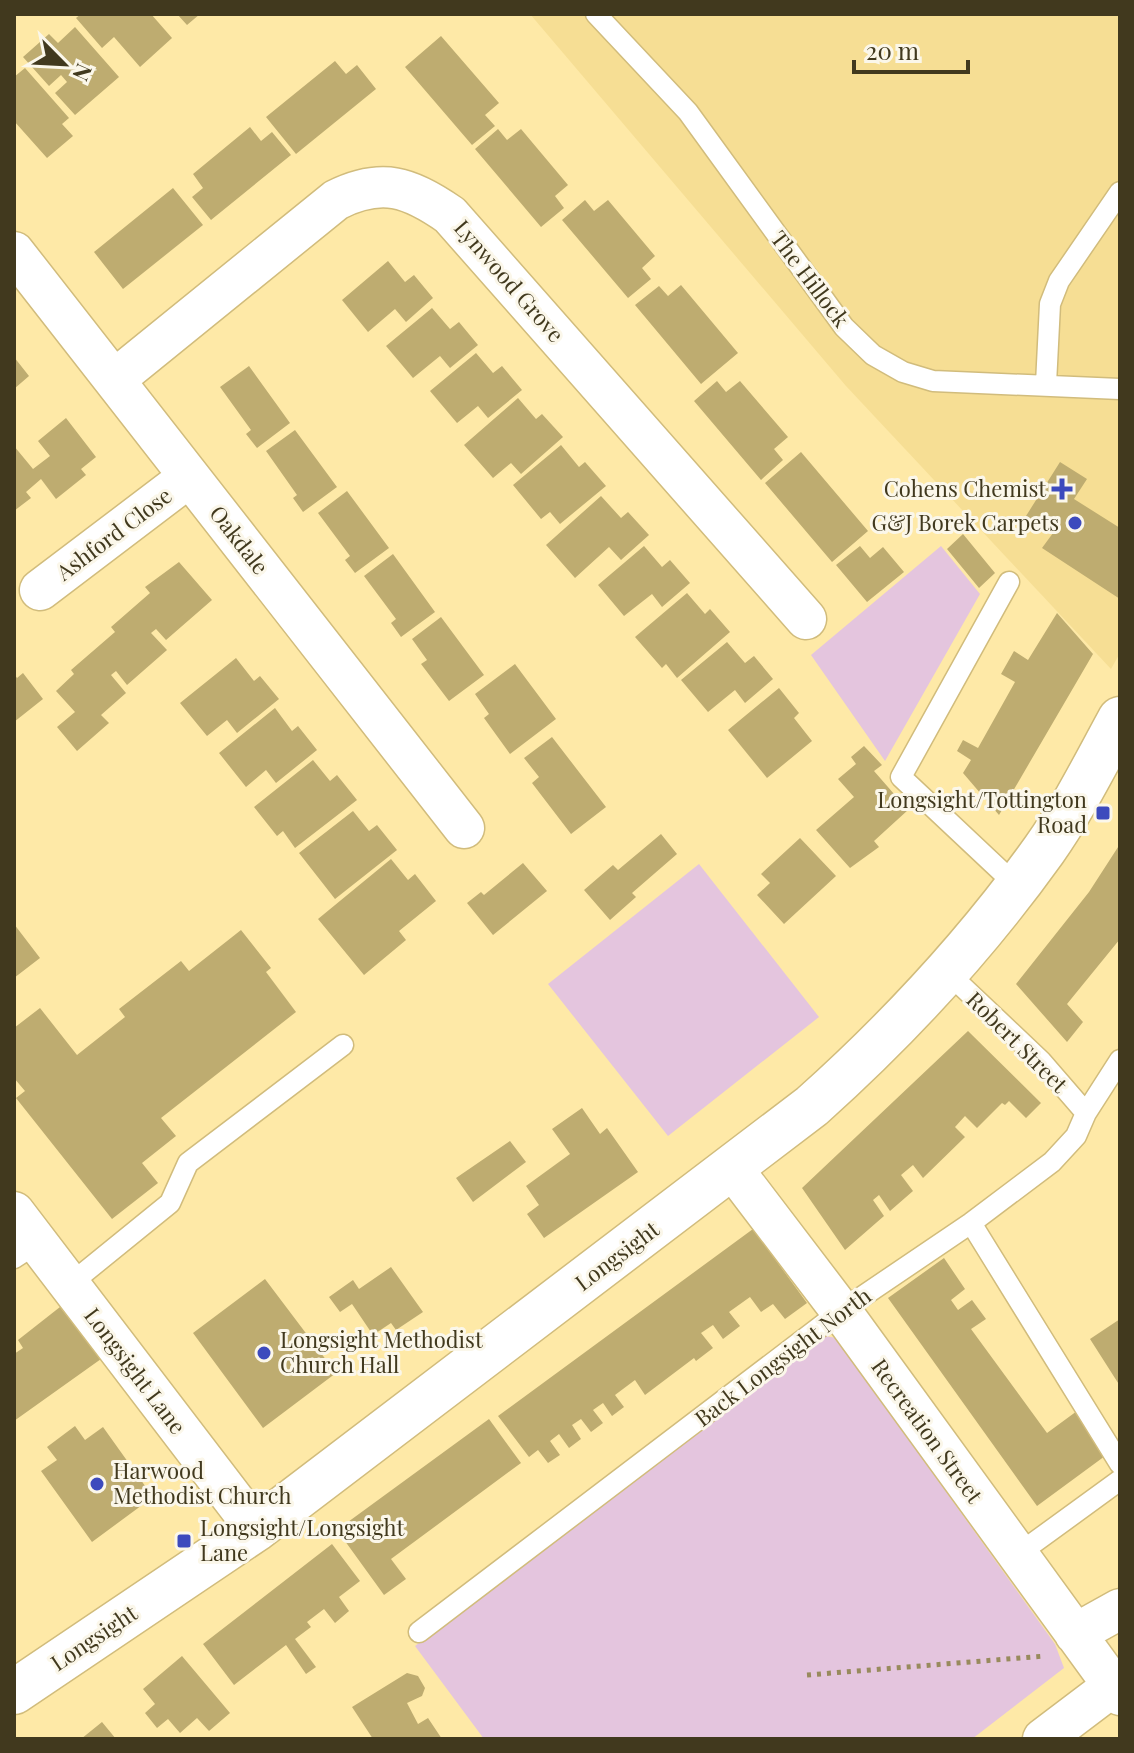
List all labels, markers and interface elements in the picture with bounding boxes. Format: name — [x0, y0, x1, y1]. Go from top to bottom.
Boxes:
north arrow — [24, 24, 104, 104]
scale bar — [854, 24, 968, 74]
text: 20 m — [866, 34, 919, 66]
text: N — [66, 59, 100, 86]
street label: Lynwood Grove — [448, 213, 571, 348]
street label: The Hillock — [765, 224, 857, 333]
place label: Cohens Chemist — [884, 473, 1047, 503]
street label: Ashford Close — [49, 480, 177, 587]
marker: Cohens Chemist — [1053, 480, 1071, 498]
street label: Oakdale — [203, 499, 276, 580]
place label: G&J Borek Carpets — [871, 507, 1059, 537]
marker: G&J Borek Carpets — [1066, 514, 1084, 532]
place label: Longsight/Tottington Road — [877, 784, 1087, 839]
marker: Longsight/Tottington Road — [1094, 804, 1112, 822]
street label: Robert Street — [961, 984, 1076, 1099]
street label: Longsight — [568, 1213, 666, 1297]
street label: Back Longsight North — [688, 1280, 877, 1432]
street label: Longsight Lane — [78, 1301, 193, 1440]
place label: Longsight Methodist Church Hall — [280, 1324, 484, 1379]
marker: Longsight Methodist Church Hall — [255, 1344, 273, 1362]
street label: Recreation Street — [865, 1352, 991, 1510]
place label: Harwood Methodist Church — [113, 1455, 292, 1510]
marker: Harwood Methodist Church — [88, 1475, 106, 1493]
place label: Longsight/Longsight Lane — [200, 1512, 405, 1567]
marker: Longsight/Longsight Lane — [175, 1532, 193, 1550]
street label: Longsight — [44, 1597, 143, 1677]

